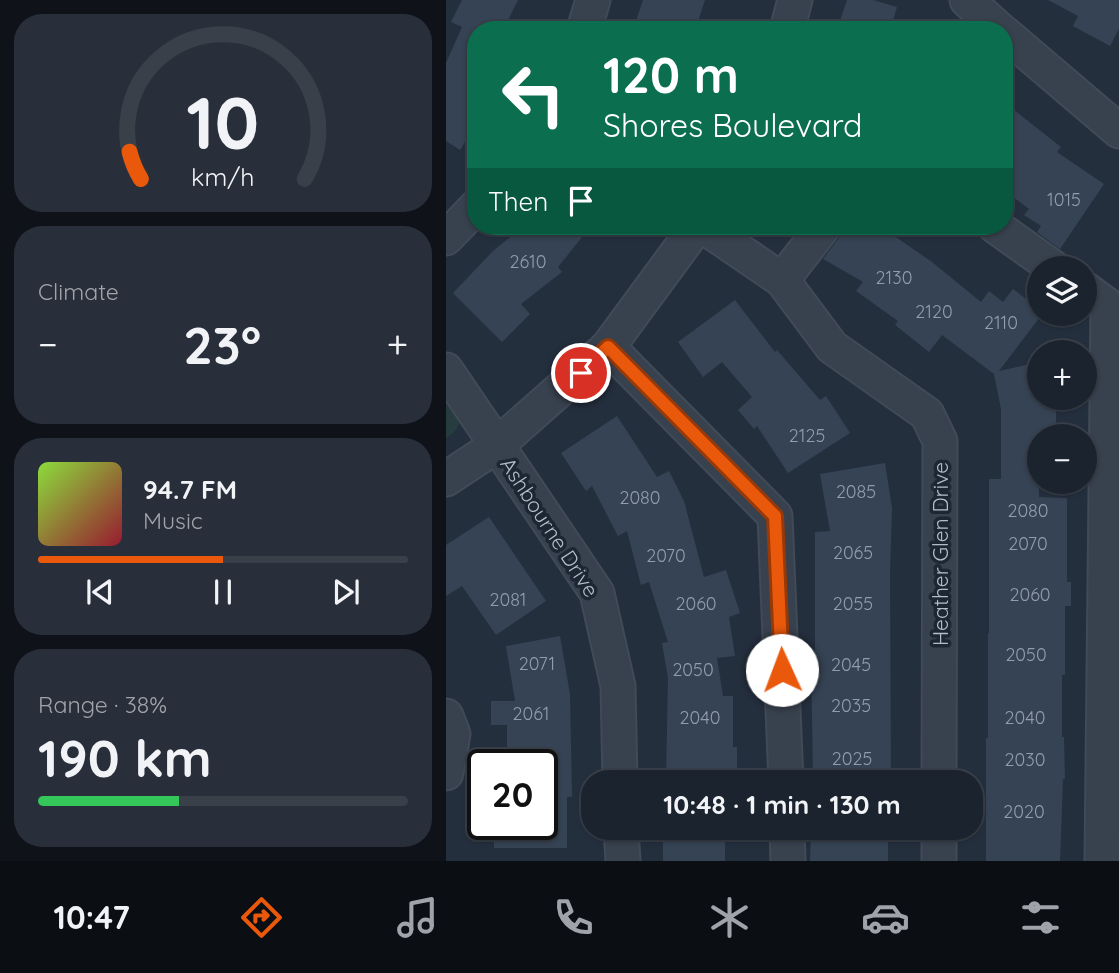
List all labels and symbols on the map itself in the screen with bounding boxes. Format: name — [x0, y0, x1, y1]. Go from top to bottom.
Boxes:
house number: 1015 — [1047, 188, 1081, 211]
house number: 2610 — [510, 250, 546, 273]
house number: 2130 — [876, 266, 912, 289]
house number: 2120 — [915, 300, 953, 323]
house number: 2110 — [984, 311, 1018, 334]
pin — [551, 343, 611, 403]
house number: 2125 — [789, 424, 825, 447]
street label: Ashbourne Drive — [495, 452, 605, 602]
street label: Heather Glen Drive — [927, 462, 953, 646]
house number: 2085 — [836, 480, 876, 503]
house number: 2080 — [619, 486, 661, 509]
house number: 2080 — [1007, 499, 1049, 522]
house number: 2070 — [1008, 532, 1048, 555]
house number: 2065 — [833, 541, 873, 564]
house number: 2070 — [646, 544, 686, 567]
house number: 2060 — [1009, 583, 1051, 606]
house number: 2081 — [489, 588, 527, 611]
house number: 2060 — [675, 592, 717, 615]
house number: 2055 — [833, 592, 873, 615]
position arrow — [745, 633, 819, 707]
house number: 2050 — [1005, 643, 1047, 666]
house number: 2071 — [519, 652, 555, 675]
house number: 2045 — [831, 653, 871, 676]
house number: 2050 — [672, 658, 714, 681]
house number: 2035 — [831, 694, 871, 717]
house number: 2061 — [513, 702, 549, 725]
house number: 2040 — [680, 706, 720, 729]
house number: 2040 — [1005, 706, 1045, 729]
house number: 2025 — [832, 747, 872, 770]
house number: 2030 — [1005, 748, 1045, 771]
speed limit sign: 20 — [467, 749, 558, 840]
house number: 2020 — [1003, 800, 1045, 823]

